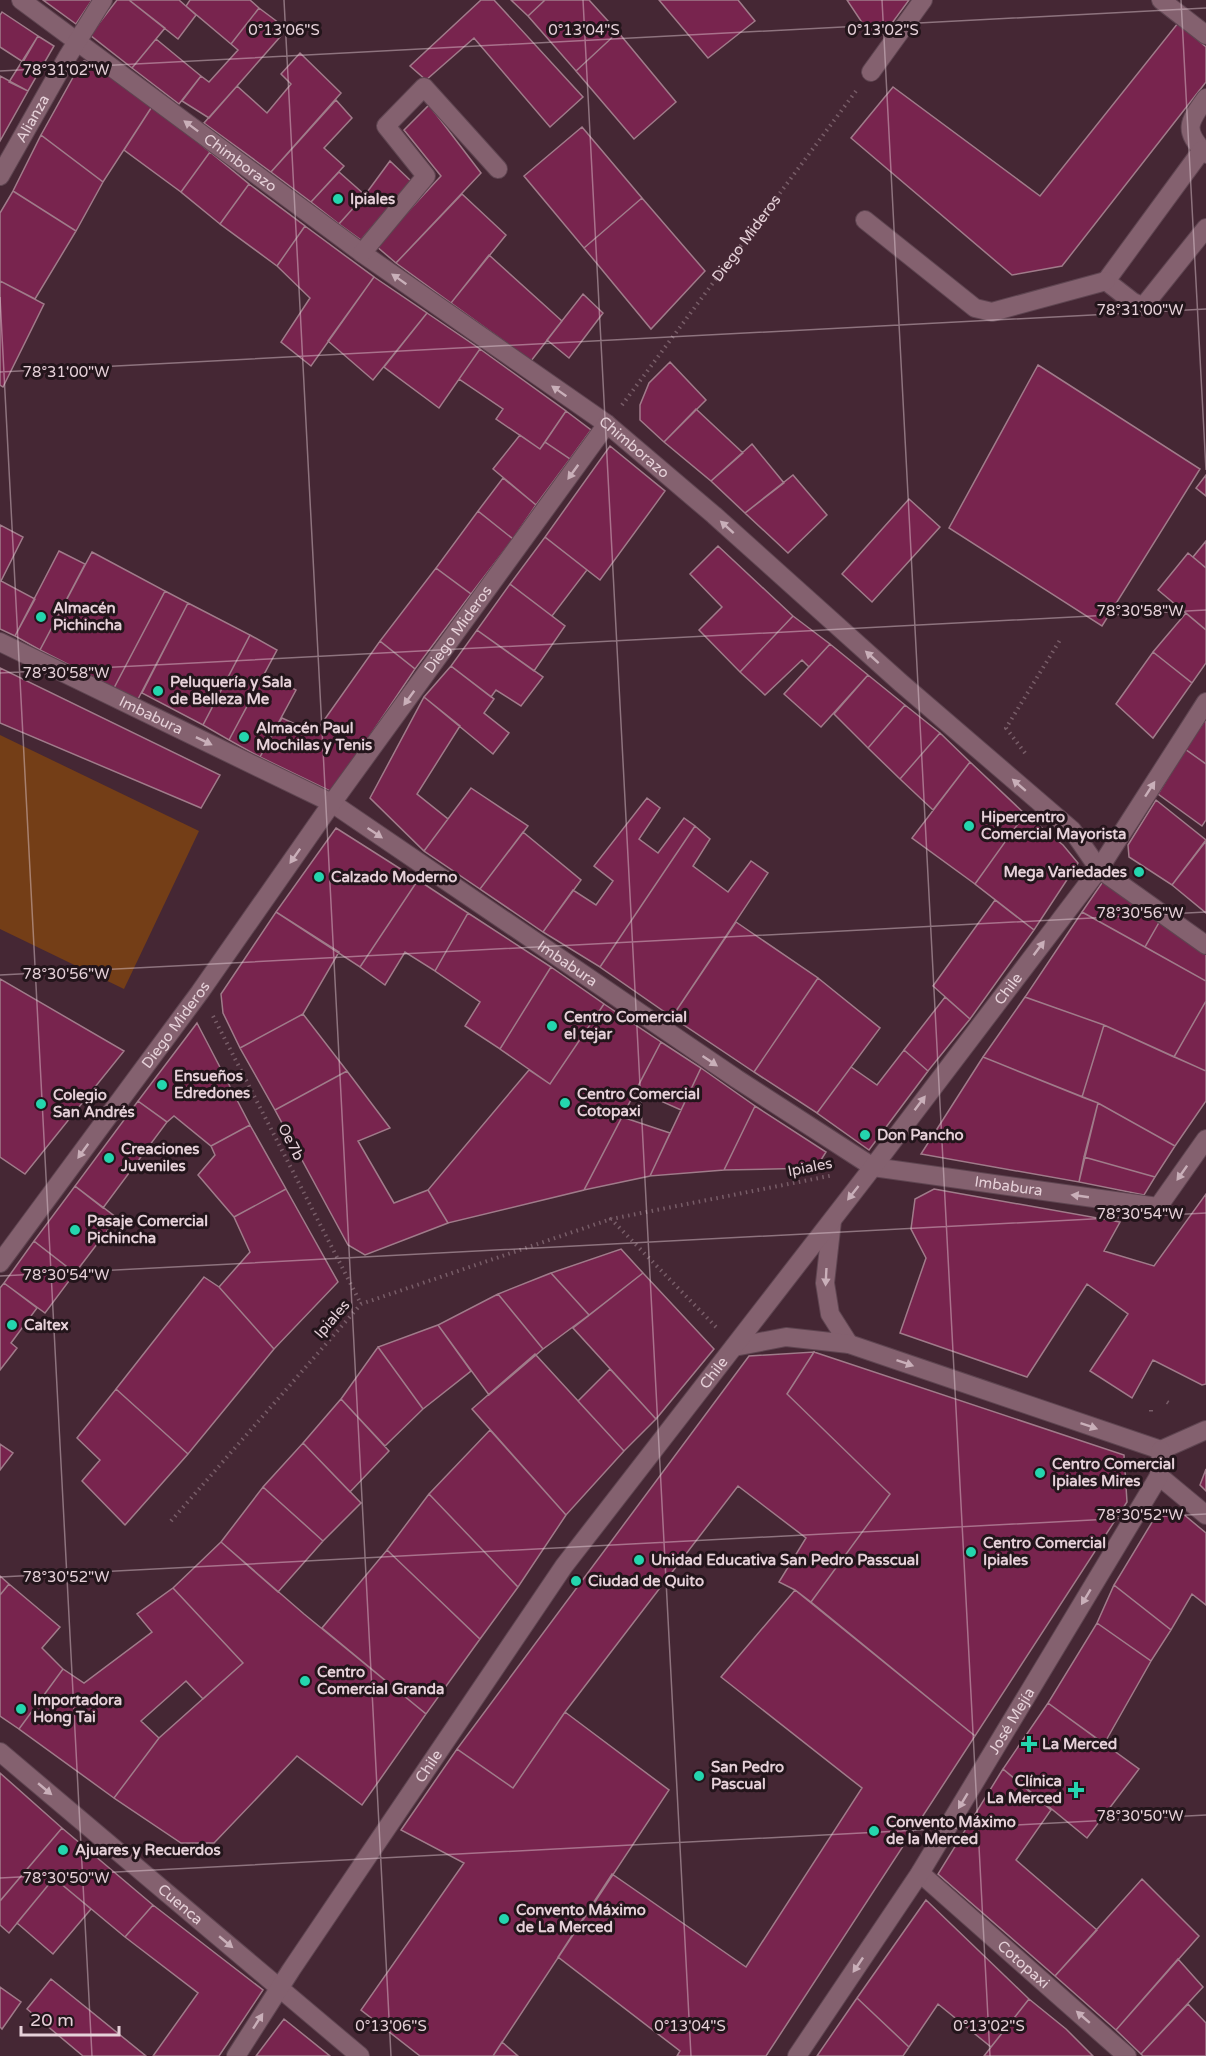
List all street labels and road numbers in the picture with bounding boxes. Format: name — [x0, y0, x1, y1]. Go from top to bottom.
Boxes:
street label: Alianza — [12, 91, 53, 146]
street label: Chimborazo — [200, 130, 280, 196]
street label: Diego Mideros — [708, 191, 785, 285]
street label: Chimborazo — [596, 412, 673, 482]
street label: Diego Mideros — [420, 582, 496, 677]
street label: Imbabura — [116, 692, 186, 738]
street label: Imbabura — [534, 937, 601, 990]
street label: Chile — [990, 969, 1026, 1008]
street label: Diego Mideros — [138, 978, 214, 1072]
street label: Oe7b — [274, 1120, 308, 1164]
street label: Ipiales — [786, 1154, 834, 1180]
street label: Imbabura — [973, 1172, 1044, 1200]
street label: Ipiales — [310, 1296, 354, 1342]
street label: Chile — [696, 1353, 732, 1392]
street label: José Mejía — [985, 1684, 1038, 1757]
street label: Chile — [411, 1746, 446, 1786]
street label: Cuenca — [154, 1880, 207, 1928]
street label: Cotopaxi — [994, 1937, 1053, 1992]

